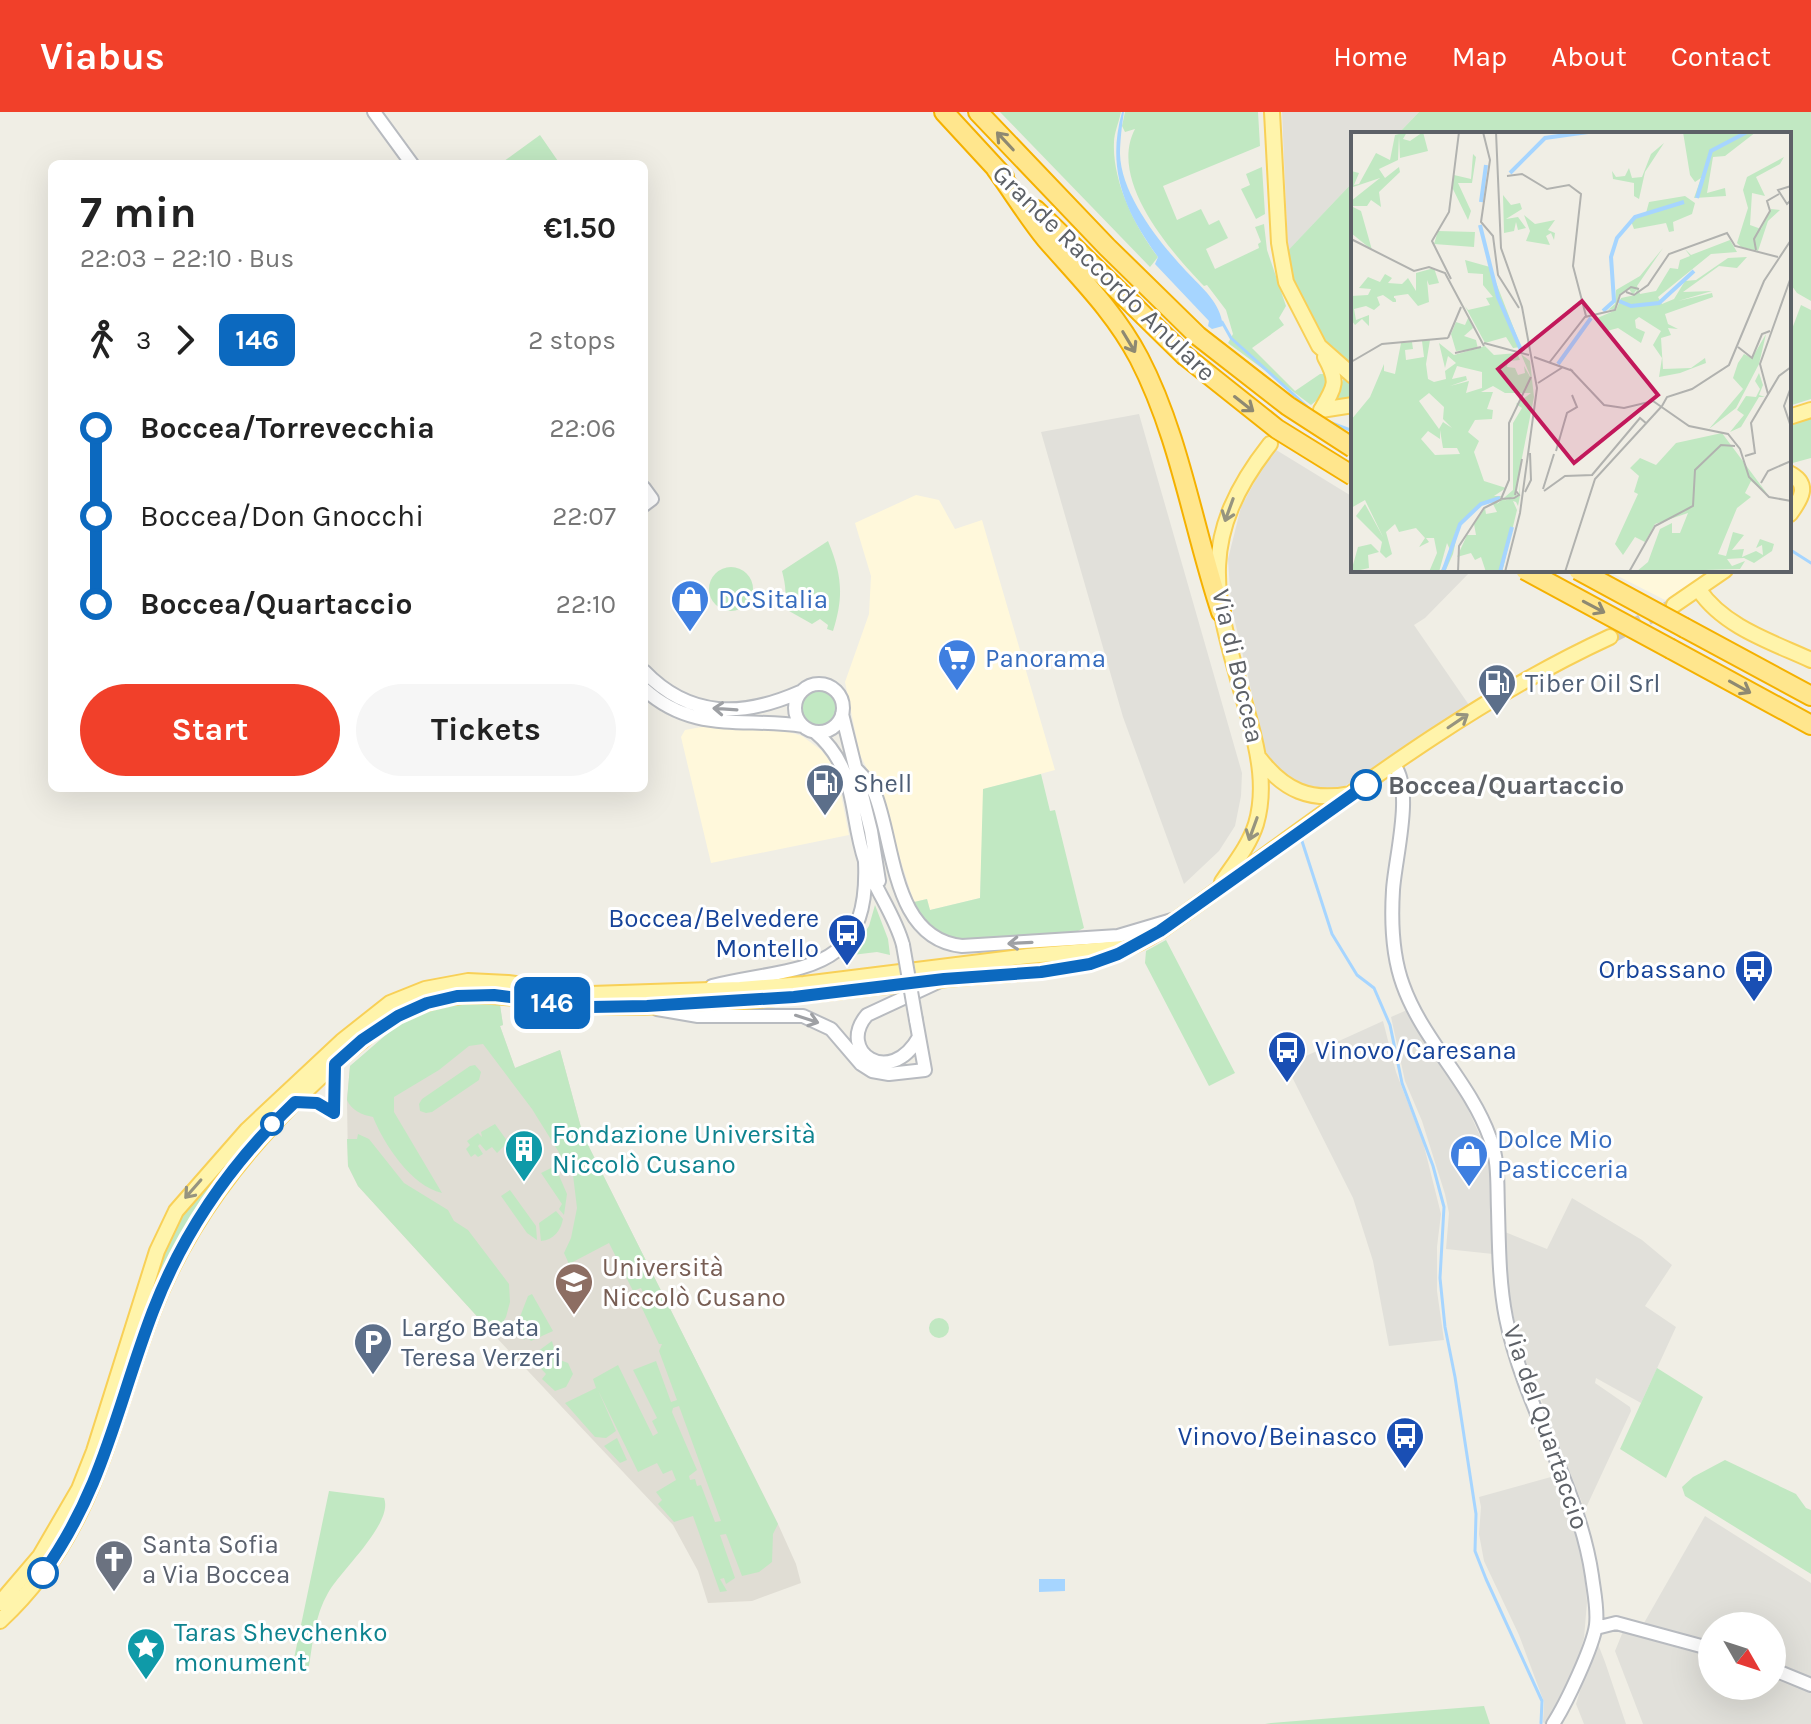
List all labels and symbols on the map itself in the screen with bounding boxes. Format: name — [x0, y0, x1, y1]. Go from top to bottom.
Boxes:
one-way arrow — [996, 132, 1015, 151]
inset map — [1351, 132, 1791, 572]
street label: Grande Raccordo Anulare — [986, 158, 1222, 388]
one-way arrow — [1122, 329, 1137, 353]
one-way arrow — [1233, 396, 1254, 413]
one-way arrow — [1221, 497, 1236, 522]
shop icon: DCSitalia — [669, 578, 711, 633]
place label: DCSitalia — [718, 584, 828, 615]
street label: Via di Boccea — [1205, 586, 1271, 746]
one-way arrow — [1581, 599, 1605, 615]
supermarket icon: Panorama — [936, 637, 978, 692]
place label: Panorama — [985, 643, 1106, 674]
fuel station icon: Tiber Oil Srl — [1476, 662, 1518, 717]
place label: Tiber Oil Srl — [1525, 668, 1660, 699]
one-way arrow — [1727, 679, 1751, 695]
one-way arrow — [712, 701, 739, 716]
one-way arrow — [1446, 713, 1469, 729]
fuel station icon: Shell — [804, 762, 846, 817]
place label: Shell — [853, 768, 912, 799]
marker: Boccea/Quartaccio — [1351, 770, 1381, 800]
place label: Boccea/Quartaccio — [1388, 770, 1624, 801]
one-way arrow — [1245, 816, 1259, 840]
place label: Boccea/Belvedere Montello — [608, 903, 819, 964]
bus stop icon: Boccea/Belvedere Montello — [826, 912, 868, 967]
one-way arrow — [1007, 936, 1034, 951]
bus stop icon: Orbassano — [1733, 948, 1775, 1003]
place label: Orbassano — [1599, 954, 1726, 985]
line badge: 146 — [506, 977, 598, 1029]
one-way arrow — [793, 1012, 819, 1027]
bus stop icon: Vinovo/Caresana — [1266, 1029, 1308, 1084]
place label: Vinovo/Caresana — [1315, 1035, 1517, 1066]
unlabelled marker — [261, 1113, 283, 1135]
place label: Fondazione Università Niccolò Cusano — [552, 1119, 816, 1180]
place label: Dolce Mio Pasticceria — [1497, 1124, 1629, 1185]
building icon: Fondazione Università Niccolò Cusano — [503, 1128, 545, 1183]
shop icon: Dolce Mio Pasticceria — [1448, 1133, 1490, 1188]
one-way arrow — [185, 1179, 203, 1199]
place label: Università Niccolò Cusano — [602, 1252, 786, 1313]
school or university icon: Università Niccolò Cusano — [553, 1261, 595, 1316]
place label: Largo Beata Teresa Verzeri — [401, 1312, 562, 1373]
parking icon: Largo Beata Teresa Verzeri — [352, 1321, 394, 1376]
street label: Via del Quartaccio — [1496, 1321, 1596, 1533]
bus stop icon: Vinovo/Beinasco — [1384, 1415, 1426, 1470]
place label: Vinovo/Beinasco — [1178, 1421, 1377, 1452]
place label: Santa Sofia a Via Boccea — [142, 1529, 290, 1590]
church icon: Santa Sofia a Via Boccea — [93, 1538, 135, 1593]
unlabelled marker — [28, 1558, 58, 1588]
north arrow — [1698, 1612, 1786, 1700]
place label: Taras Shevchenko monument — [174, 1617, 387, 1678]
place icon: Taras Shevchenko monument — [125, 1626, 167, 1681]

